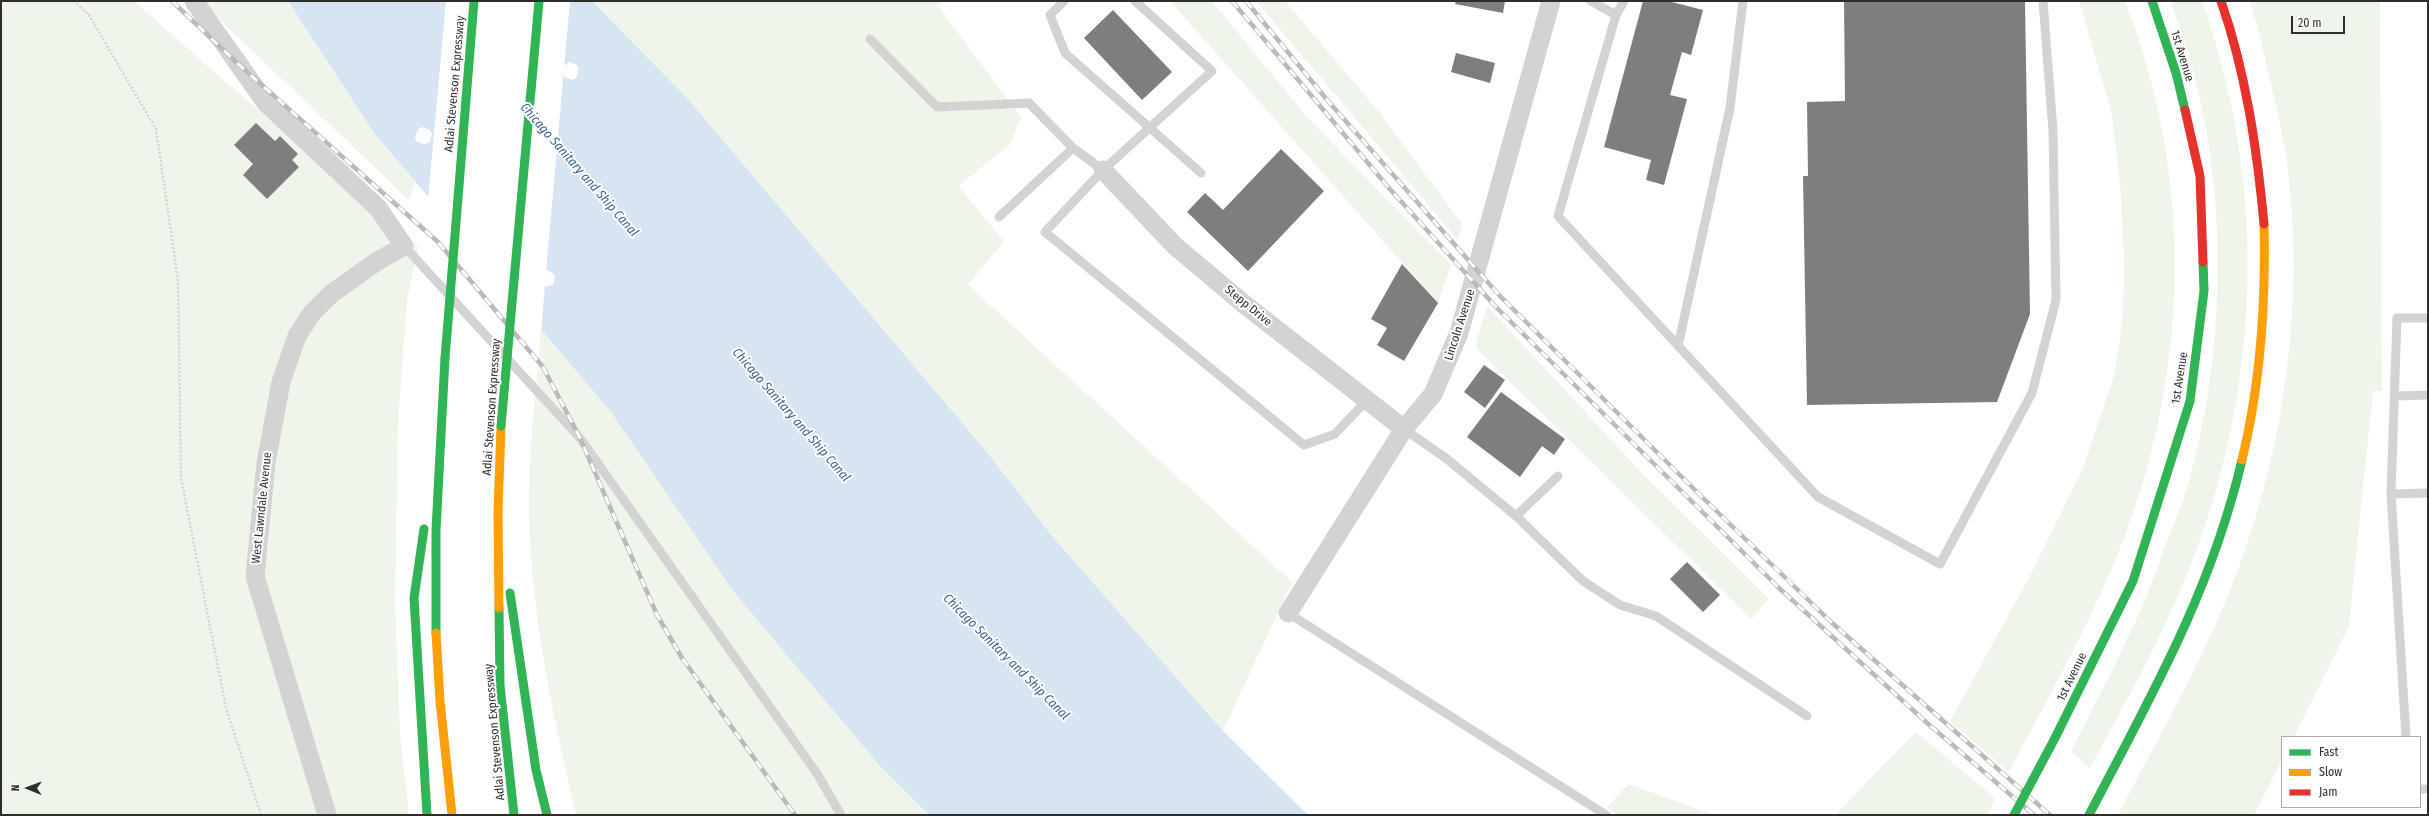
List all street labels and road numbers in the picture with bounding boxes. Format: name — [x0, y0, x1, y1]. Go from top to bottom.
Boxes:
street label: Adlai Stevenson Expressway — [442, 15, 468, 153]
street label: 1st Avenue — [2167, 29, 2197, 83]
street label: Stepp Drive — [1221, 283, 1275, 329]
street label: Lincoln Avenue — [1442, 287, 1478, 363]
street label: Adlai Stevenson Expressway — [480, 338, 504, 476]
street label: 1st Avenue — [2169, 351, 2191, 405]
street label: West Lawndale Avenue — [249, 452, 275, 564]
street label: 1st Avenue — [2054, 650, 2090, 704]
street label: Adlai Stevenson Expressway — [482, 663, 508, 801]

